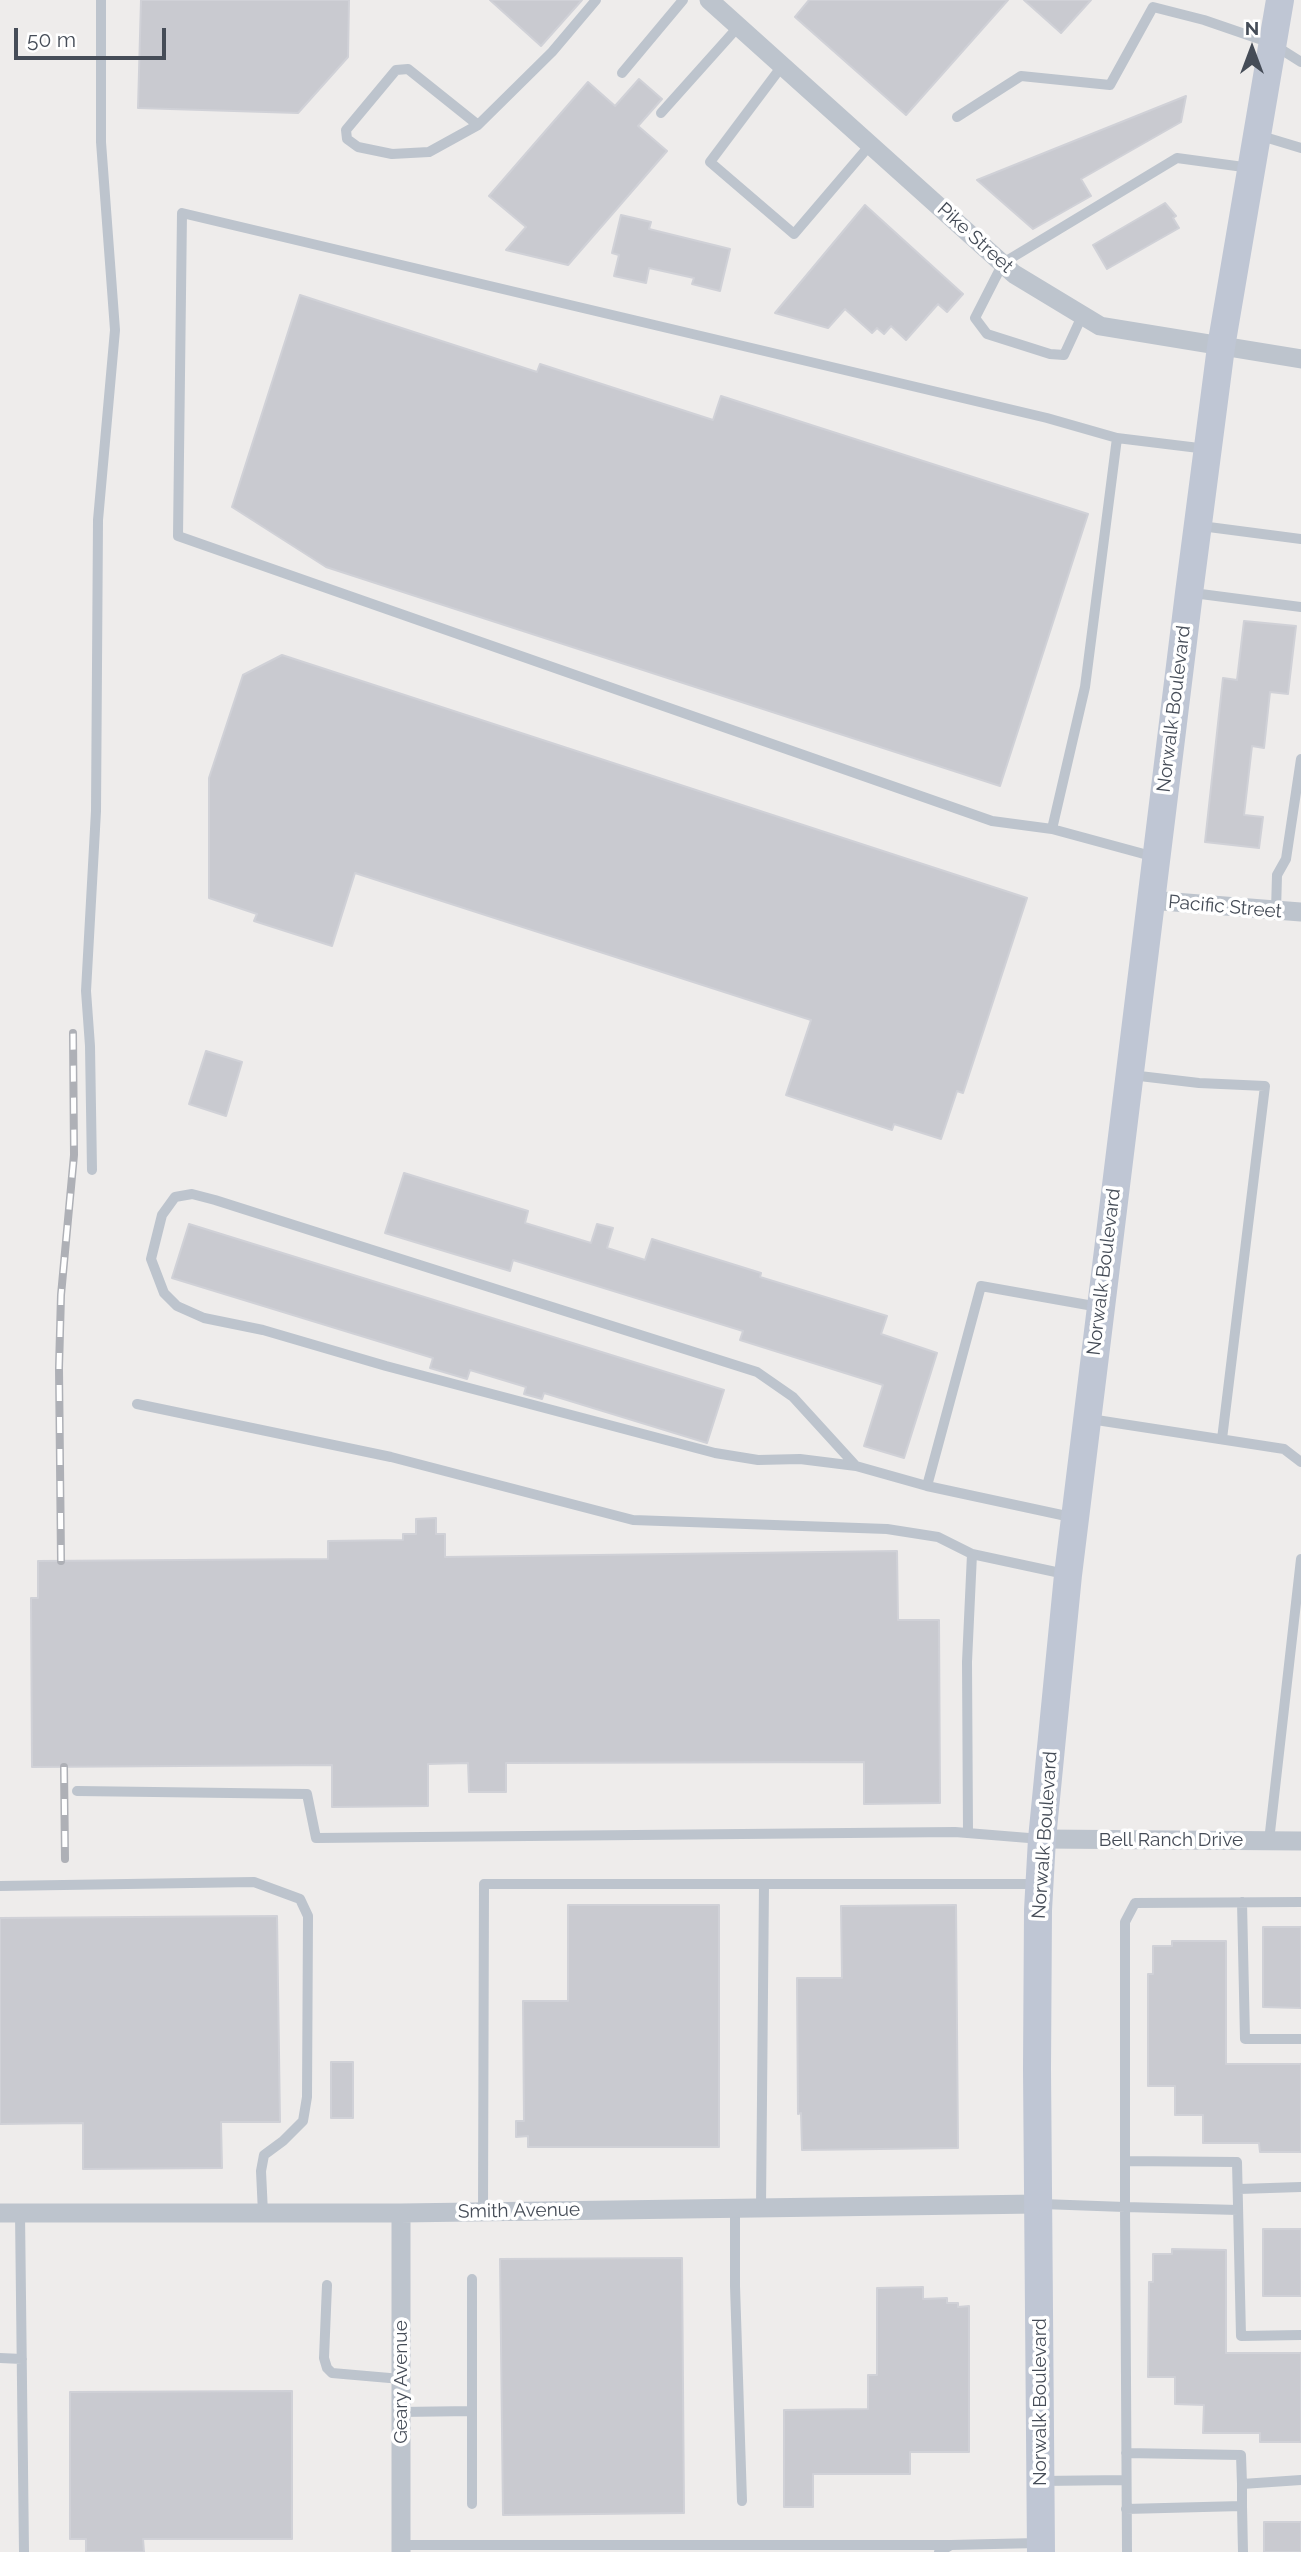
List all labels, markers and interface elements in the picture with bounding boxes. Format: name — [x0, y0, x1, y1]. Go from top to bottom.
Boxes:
scale bar — [18, 14, 170, 58]
north arrow — [1217, 14, 1287, 84]
text: N — [1245, 17, 1259, 39]
text: 50 m — [27, 27, 76, 52]
street label: Pike Street — [932, 198, 1018, 278]
street label: Norwalk Boulevard — [1152, 624, 1196, 794]
street label: Pacific Street — [1167, 891, 1283, 923]
street label: Norwalk Boulevard — [1082, 1187, 1126, 1357]
street label: Norwalk Boulevard — [1028, 1750, 1062, 1920]
street label: Bell Ranch Drive — [1099, 1829, 1243, 1851]
street label: Smith Avenue — [458, 2199, 580, 2223]
street label: Norwalk Boulevard — [1029, 2318, 1051, 2486]
street label: Geary Avenue — [390, 2320, 412, 2444]

